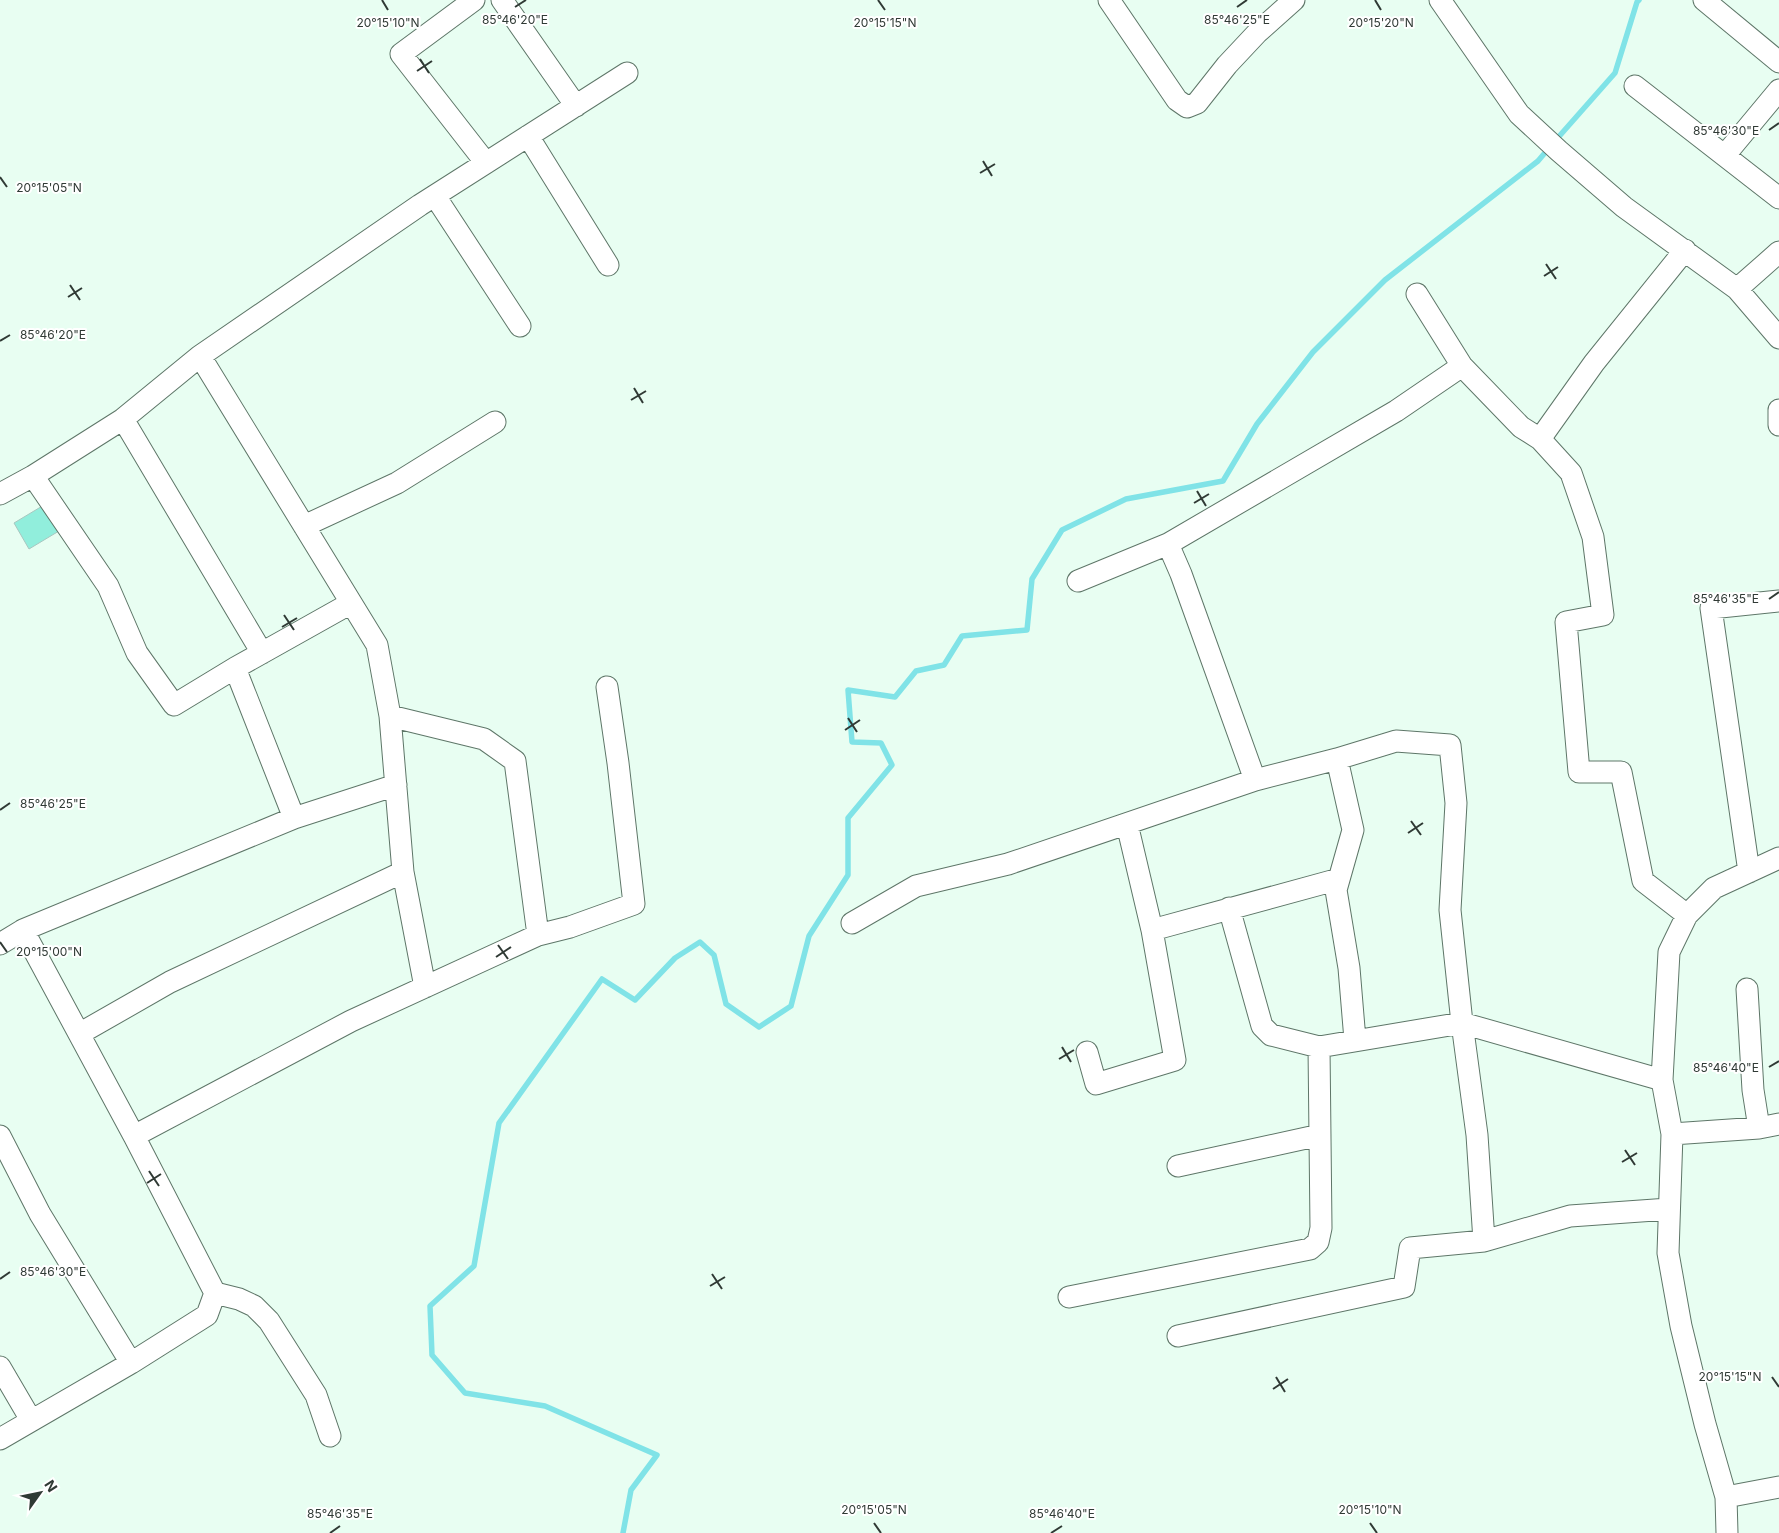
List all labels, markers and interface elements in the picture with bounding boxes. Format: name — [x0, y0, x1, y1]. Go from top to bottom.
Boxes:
text: 85°46'20"E — [482, 12, 548, 27]
text: 85°46'25"E — [1204, 12, 1270, 27]
text: 20°15'10"N — [356, 15, 420, 30]
text: 20°15'15"N — [854, 15, 916, 30]
text: 20°15'20"N — [1348, 15, 1414, 30]
text: 85°46'30"E — [1693, 123, 1759, 138]
text: 20°15'05"N — [16, 180, 82, 195]
text: 85°46'20"E — [20, 327, 86, 342]
text: 85°46'35"E — [1693, 591, 1759, 606]
text: 85°46'25"E — [20, 796, 86, 811]
text: 20°15'00"N — [16, 944, 82, 959]
text: 85°46'40"E — [1693, 1060, 1759, 1075]
text: 85°46'30"E — [20, 1264, 86, 1279]
text: 20°15'15"N — [1699, 1369, 1761, 1384]
north arrow — [15, 1468, 65, 1518]
text: N — [41, 1477, 61, 1495]
text: 20°15'05"N — [841, 1502, 907, 1517]
text: 20°15'10"N — [1338, 1502, 1402, 1517]
text: 85°46'35"E — [307, 1506, 373, 1521]
text: 85°46'40"E — [1029, 1506, 1095, 1521]

